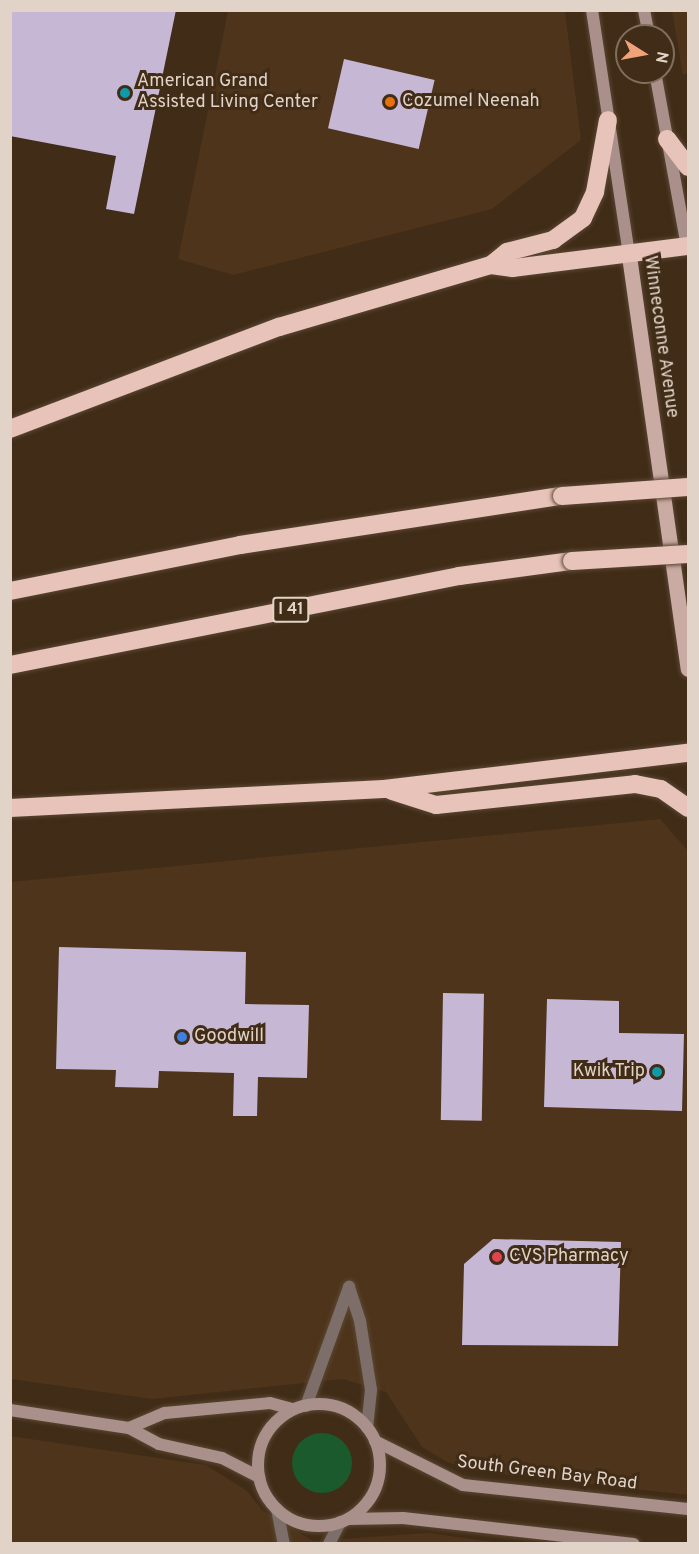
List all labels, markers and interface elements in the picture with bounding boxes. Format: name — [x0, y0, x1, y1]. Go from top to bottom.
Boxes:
north arrow — [615, 24, 675, 84]
text: N — [650, 50, 672, 65]
place label: American Grand Assisted Living Center — [137, 72, 318, 115]
marker: American Grand Assisted Living Center — [118, 86, 132, 100]
place label: Cozumel Neenah — [402, 91, 540, 113]
marker: Cozumel Neenah — [383, 95, 397, 109]
street label: Winneconne Avenue — [638, 254, 682, 420]
road number: I 41 — [272, 597, 310, 623]
place label: Goodwill — [194, 1026, 264, 1048]
marker: Goodwill — [175, 1030, 189, 1044]
place label: Kwik Trip — [572, 1061, 645, 1083]
marker: Kwik Trip — [650, 1065, 664, 1079]
place label: CVS Pharmacy — [509, 1246, 629, 1268]
marker: CVS Pharmacy — [490, 1250, 504, 1264]
street label: South Green Bay Road — [456, 1452, 638, 1496]

